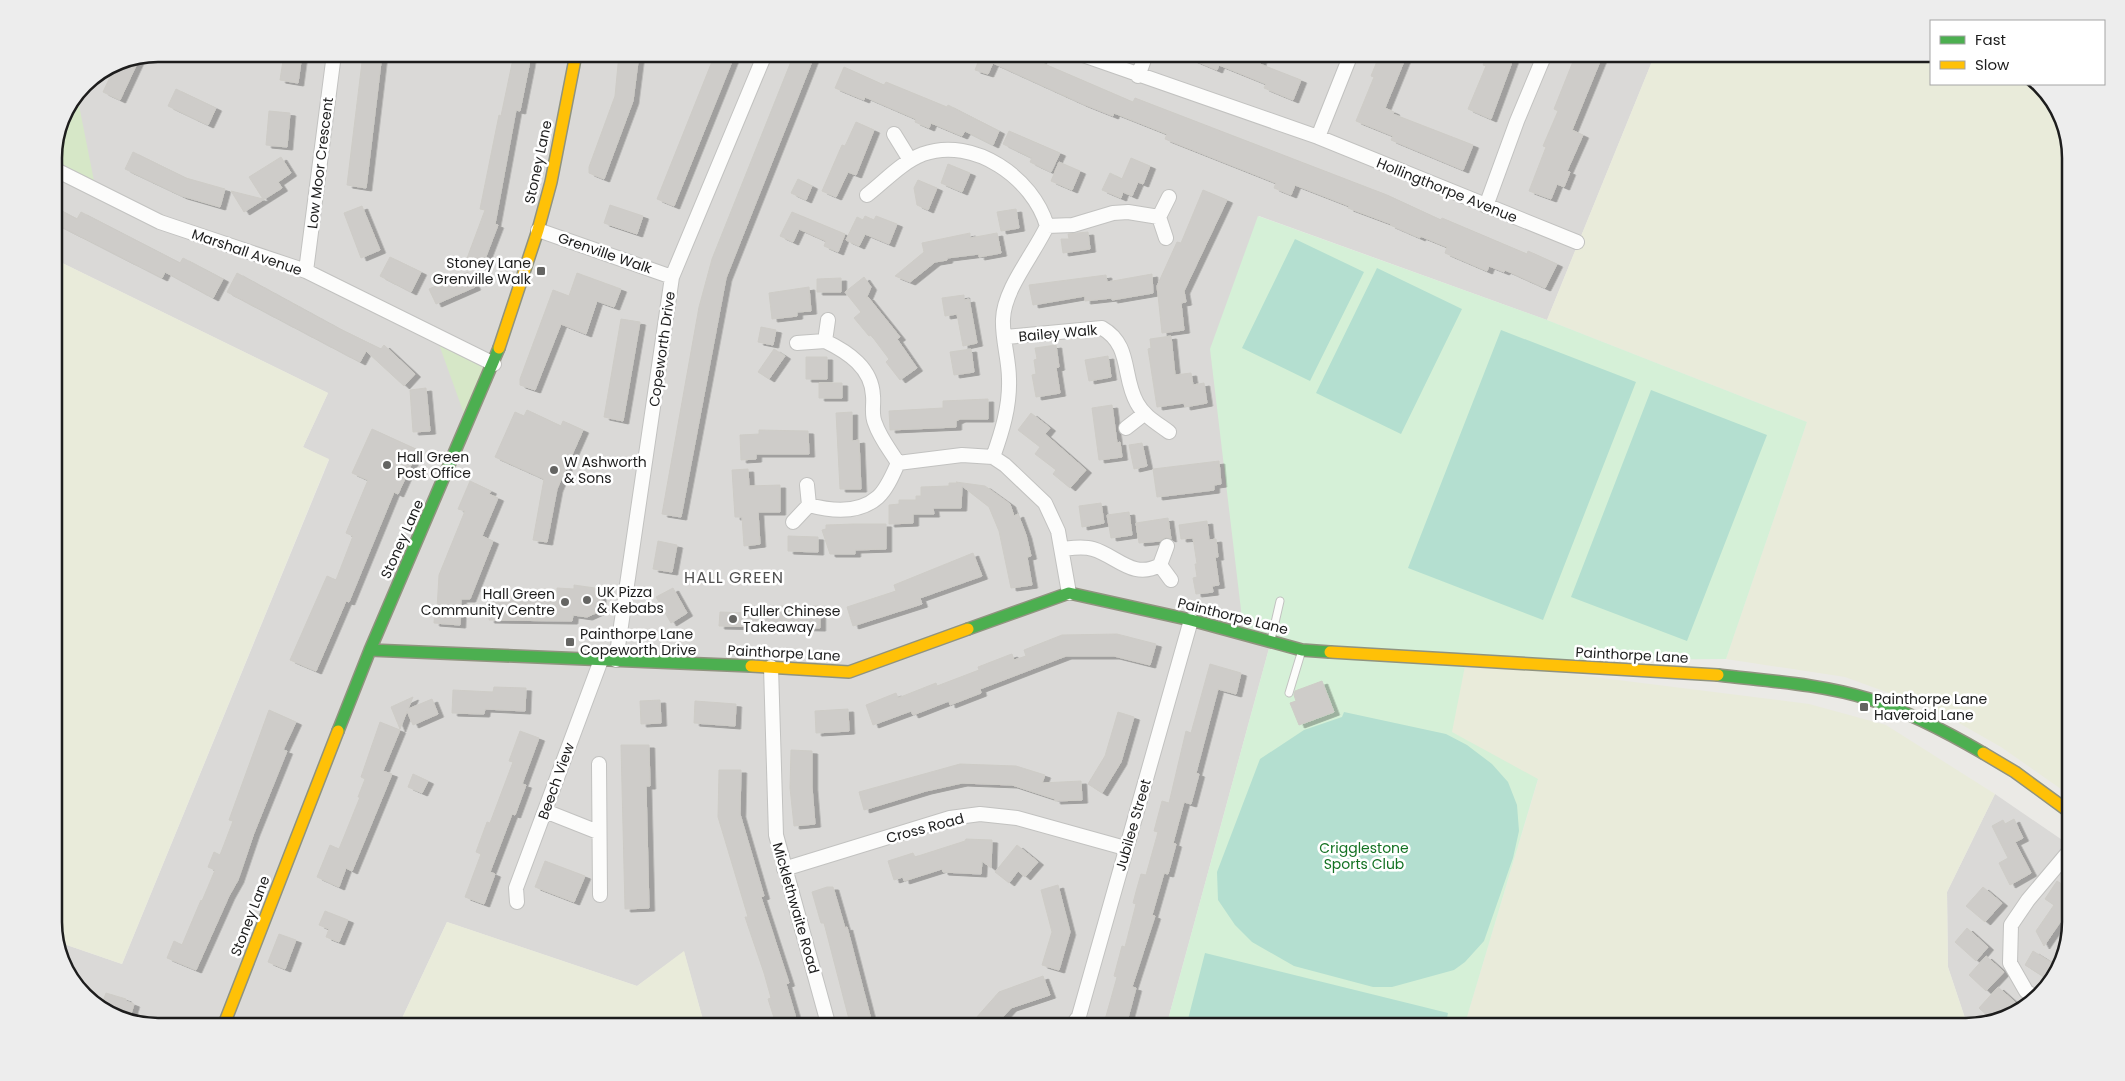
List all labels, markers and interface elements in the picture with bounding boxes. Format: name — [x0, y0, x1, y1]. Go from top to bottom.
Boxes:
legend — [1930, 20, 2105, 85]
text: Fast — [1975, 29, 2006, 50]
text: Slow — [1975, 54, 2010, 75]
street label: Low Moor Crescent — [302, 96, 338, 230]
street label: Stoney Lane — [519, 118, 557, 205]
street label: Hollingthorpe Avenue — [1374, 153, 1521, 228]
street label: Marshall Avenue — [189, 224, 305, 280]
street label: Grenville Walk — [555, 228, 655, 279]
place label: Stoney Lane Grenville Walk — [433, 253, 532, 289]
marker: Stoney Lane Grenville Walk — [535, 265, 547, 277]
street label: Copeworth Drive — [644, 290, 680, 408]
street label: Bailey Walk — [1018, 320, 1099, 346]
place label: Hall Green Post Office — [397, 447, 471, 483]
place label: W Ashworth & Sons — [564, 452, 647, 488]
marker: Hall Green Post Office — [381, 459, 393, 471]
marker: W Ashworth & Sons — [548, 464, 560, 476]
street label: Stoney Lane — [376, 496, 428, 582]
district label: HALL GREEN — [684, 566, 784, 589]
place label: UK Pizza & Kebabs — [597, 582, 664, 618]
place label: Hall Green Community Centre — [421, 584, 555, 620]
street label: Painthorpe Lane — [1176, 593, 1291, 639]
marker: UK Pizza & Kebabs — [581, 594, 593, 606]
marker: Hall Green Community Centre — [559, 596, 571, 608]
place label: Fuller Chinese Takeaway — [743, 601, 841, 637]
marker: Fuller Chinese Takeaway — [727, 613, 739, 625]
place label: Painthorpe Lane Copeworth Drive — [580, 624, 697, 660]
marker: Painthorpe Lane Copeworth Drive — [564, 636, 576, 648]
street label: Painthorpe Lane — [727, 640, 841, 666]
street label: Painthorpe Lane — [1575, 642, 1689, 668]
place label: Painthorpe Lane Haveroid Lane — [1874, 689, 1988, 725]
marker: Painthorpe Lane Haveroid Lane — [1858, 701, 1870, 713]
street label: Beech View — [533, 739, 579, 822]
street label: Jubilee Street — [1110, 777, 1156, 873]
street label: Cross Road — [884, 808, 966, 848]
park label: Crigglestone Sports Club — [1319, 838, 1409, 874]
street label: Micklethwaite Road — [768, 840, 824, 976]
street label: Stoney Lane — [225, 873, 275, 959]

